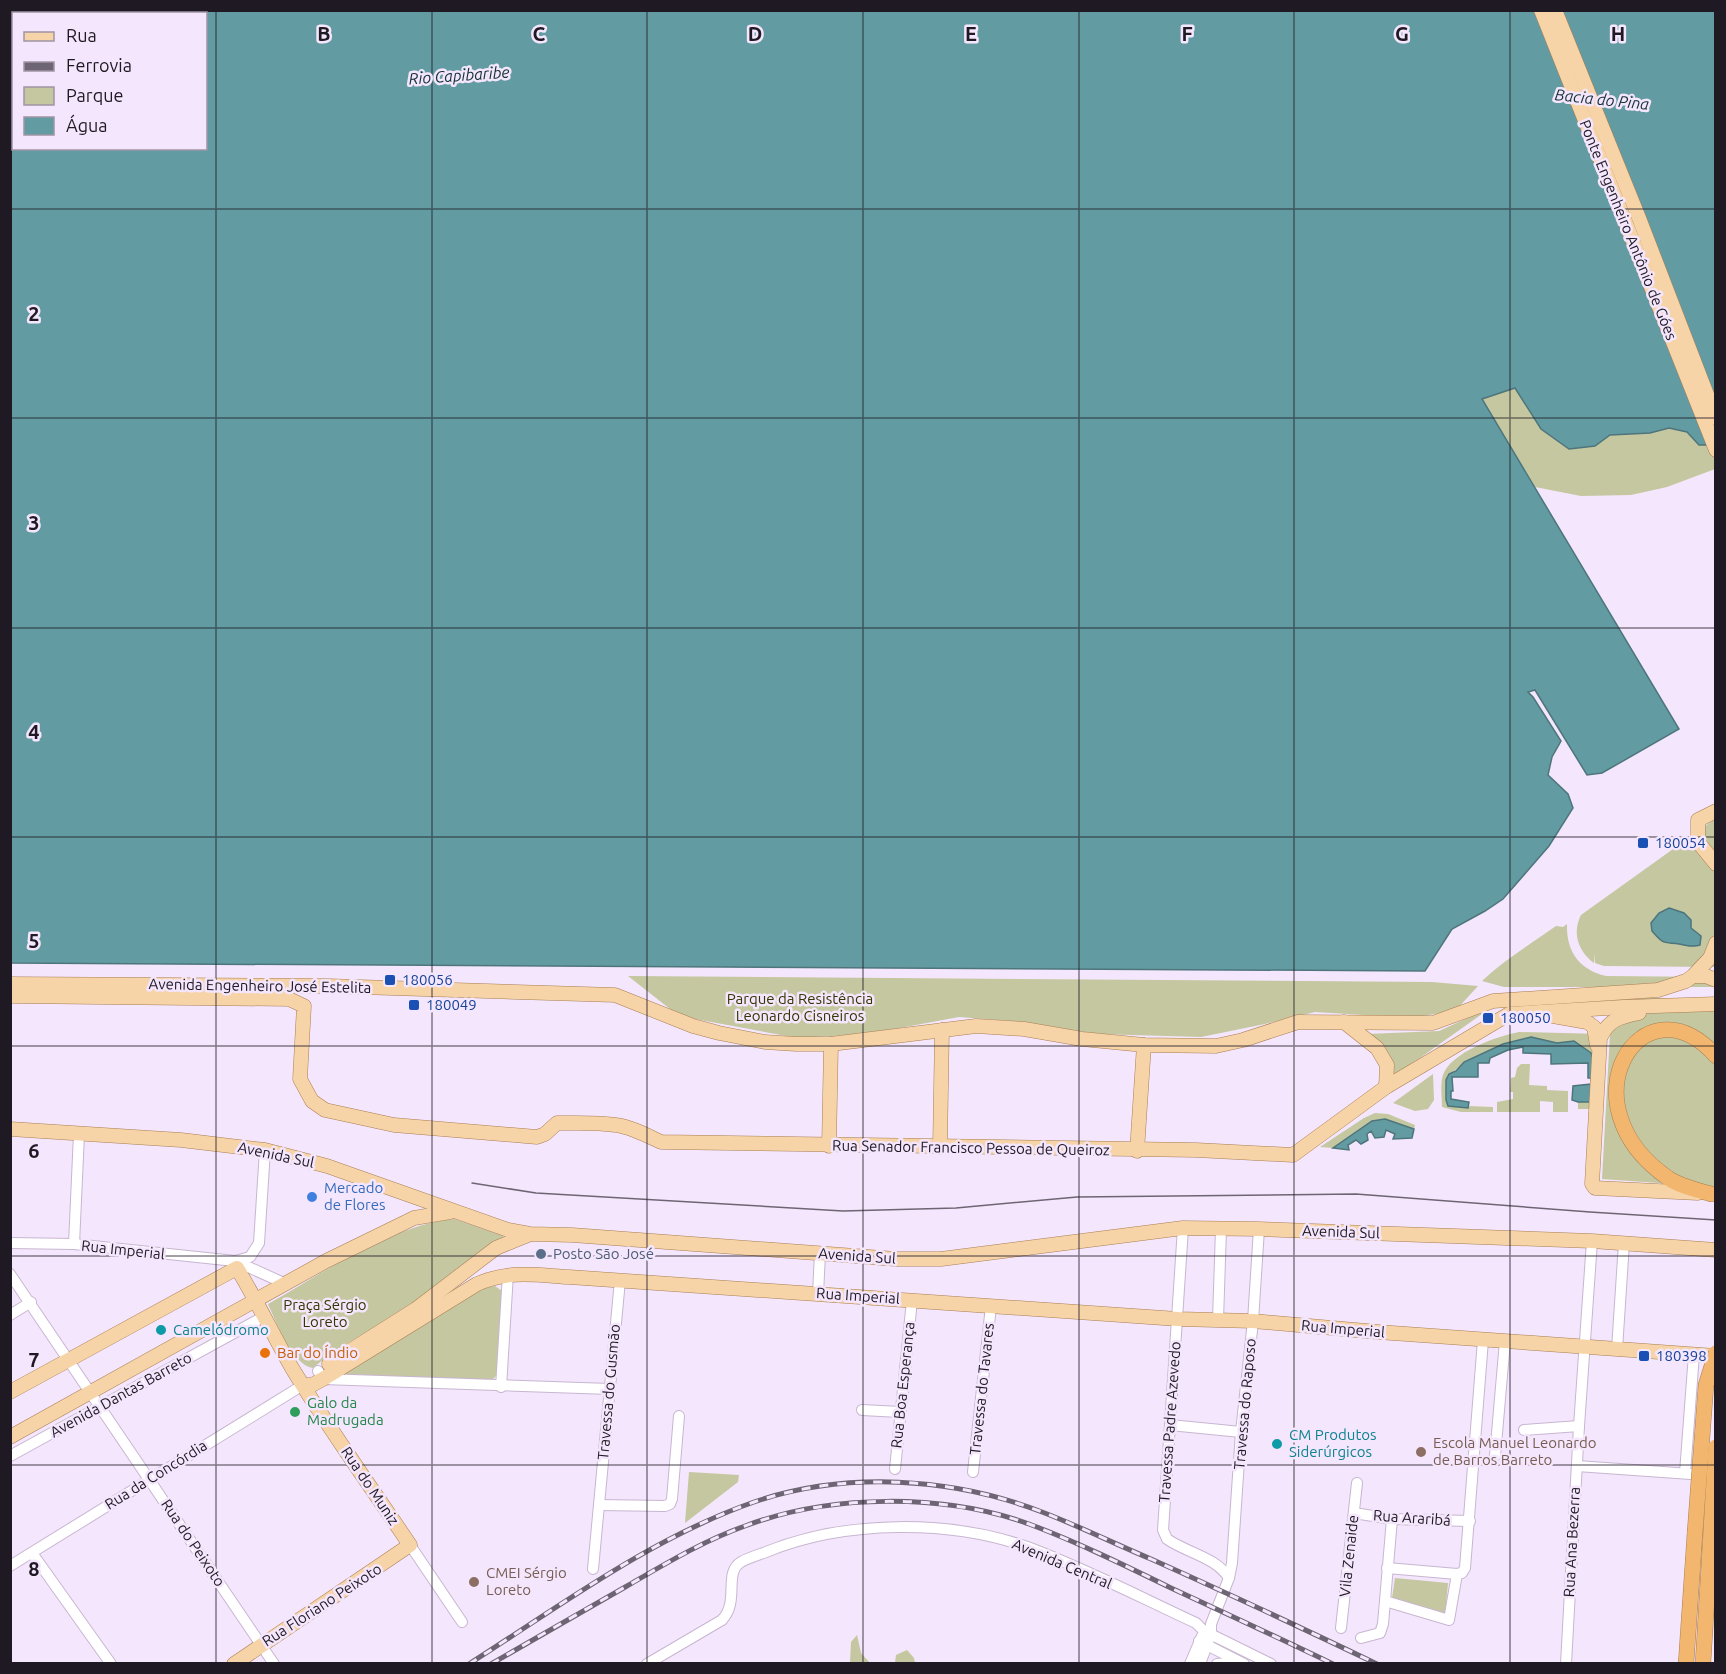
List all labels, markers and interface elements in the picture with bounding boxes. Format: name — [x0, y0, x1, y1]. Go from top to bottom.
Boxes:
legend — [12, 12, 207, 150]
text: B — [317, 22, 331, 45]
text: C — [533, 22, 546, 45]
text: D — [748, 22, 762, 45]
text: E — [965, 22, 977, 45]
text: F — [1181, 22, 1193, 45]
text: G — [1395, 22, 1409, 45]
text: H — [1611, 22, 1625, 45]
text: Rua — [66, 25, 97, 45]
text: Ferrovia — [66, 55, 132, 75]
water label: Rio Capibaribe — [408, 62, 510, 88]
text: Parque — [66, 85, 123, 105]
water label: Bacia do Pina — [1554, 85, 1650, 113]
text: Água — [66, 114, 108, 135]
street label: Ponte Engenheiro Antônio de Góes — [1576, 117, 1681, 342]
text: 2 — [28, 302, 40, 325]
text: 3 — [28, 511, 40, 534]
text: 4 — [28, 720, 40, 743]
place label: 180054 — [1655, 834, 1706, 851]
marker: 180054 — [1636, 836, 1650, 850]
text: 5 — [28, 929, 40, 952]
place label: 180056 — [402, 971, 453, 988]
marker: 180056 — [383, 973, 397, 987]
street label: Avenida Engenheiro José Estelita — [149, 975, 371, 996]
park label: Parque da Resistência Leonardo Cisneiros — [727, 990, 873, 1024]
place label: 180049 — [426, 996, 477, 1013]
marker: 180049 — [407, 998, 421, 1012]
place label: 180050 — [1500, 1009, 1551, 1026]
marker: 180050 — [1481, 1011, 1495, 1025]
street label: Rua Senador Francisco Pessoa de Queiroz — [832, 1137, 1110, 1158]
street label: Avenida Sul — [236, 1138, 316, 1171]
text: 6 — [28, 1139, 40, 1162]
place label: Mercado de Flores — [324, 1179, 386, 1213]
marker: Mercado de Flores — [305, 1190, 319, 1204]
street label: Avenida Sul — [1302, 1222, 1380, 1241]
street label: Rua Imperial — [80, 1237, 166, 1262]
street label: Avenida Sul — [818, 1244, 896, 1267]
place label: Posto São José — [553, 1245, 654, 1262]
marker: Posto São José — [534, 1247, 548, 1261]
street label: Rua Imperial — [816, 1284, 901, 1307]
park label: Praça Sérgio Loreto — [283, 1296, 367, 1330]
street label: Rua Imperial — [1301, 1316, 1386, 1341]
place label: Camelódromo — [173, 1321, 269, 1338]
street label: Rua Boa Esperança — [887, 1321, 918, 1449]
street label: Travessa do Tavares — [966, 1322, 997, 1456]
marker: Camelódromo — [154, 1323, 168, 1337]
street label: Travessa do Gusmão — [594, 1323, 623, 1461]
street label: Travessa do Raposo — [1230, 1338, 1259, 1470]
street label: Travessa Padre Azevedo — [1155, 1341, 1184, 1503]
place label: Bar do Índio — [277, 1344, 358, 1361]
marker: Bar do Índio — [258, 1346, 272, 1360]
place label: 180398 — [1656, 1347, 1707, 1364]
text: 7 — [28, 1348, 40, 1371]
street label: Avenida Dantas Barreto — [47, 1349, 194, 1441]
marker: 180398 — [1637, 1349, 1651, 1363]
place label: Galo da Madrugada — [307, 1394, 384, 1428]
marker: Galo da Madrugada — [288, 1405, 302, 1419]
place label: CM Produtos Siderúrgicos — [1289, 1426, 1377, 1460]
place label: Escola Manuel Leonardo de Barros Barreto — [1433, 1434, 1596, 1468]
street label: Rua da Concórdia — [102, 1436, 210, 1513]
marker: CM Produtos Siderúrgicos — [1270, 1437, 1284, 1451]
street label: Rua do Muniz — [338, 1443, 403, 1528]
marker: Escola Manuel Leonardo de Barros Barreto — [1414, 1445, 1428, 1459]
street label: Rua Ana Bezerra — [1560, 1486, 1583, 1598]
street label: Rua do Peixoto — [158, 1496, 229, 1590]
street label: Rua Araribá — [1373, 1506, 1452, 1529]
street label: Vila Zenaide — [1336, 1514, 1361, 1598]
street label: Avenida Central — [1010, 1535, 1115, 1592]
text: 8 — [28, 1557, 40, 1580]
street label: Rua Floriano Peixoto — [259, 1560, 385, 1650]
place label: CMEI Sérgio Loreto — [486, 1564, 567, 1598]
marker: CMEI Sérgio Loreto — [467, 1575, 481, 1589]

